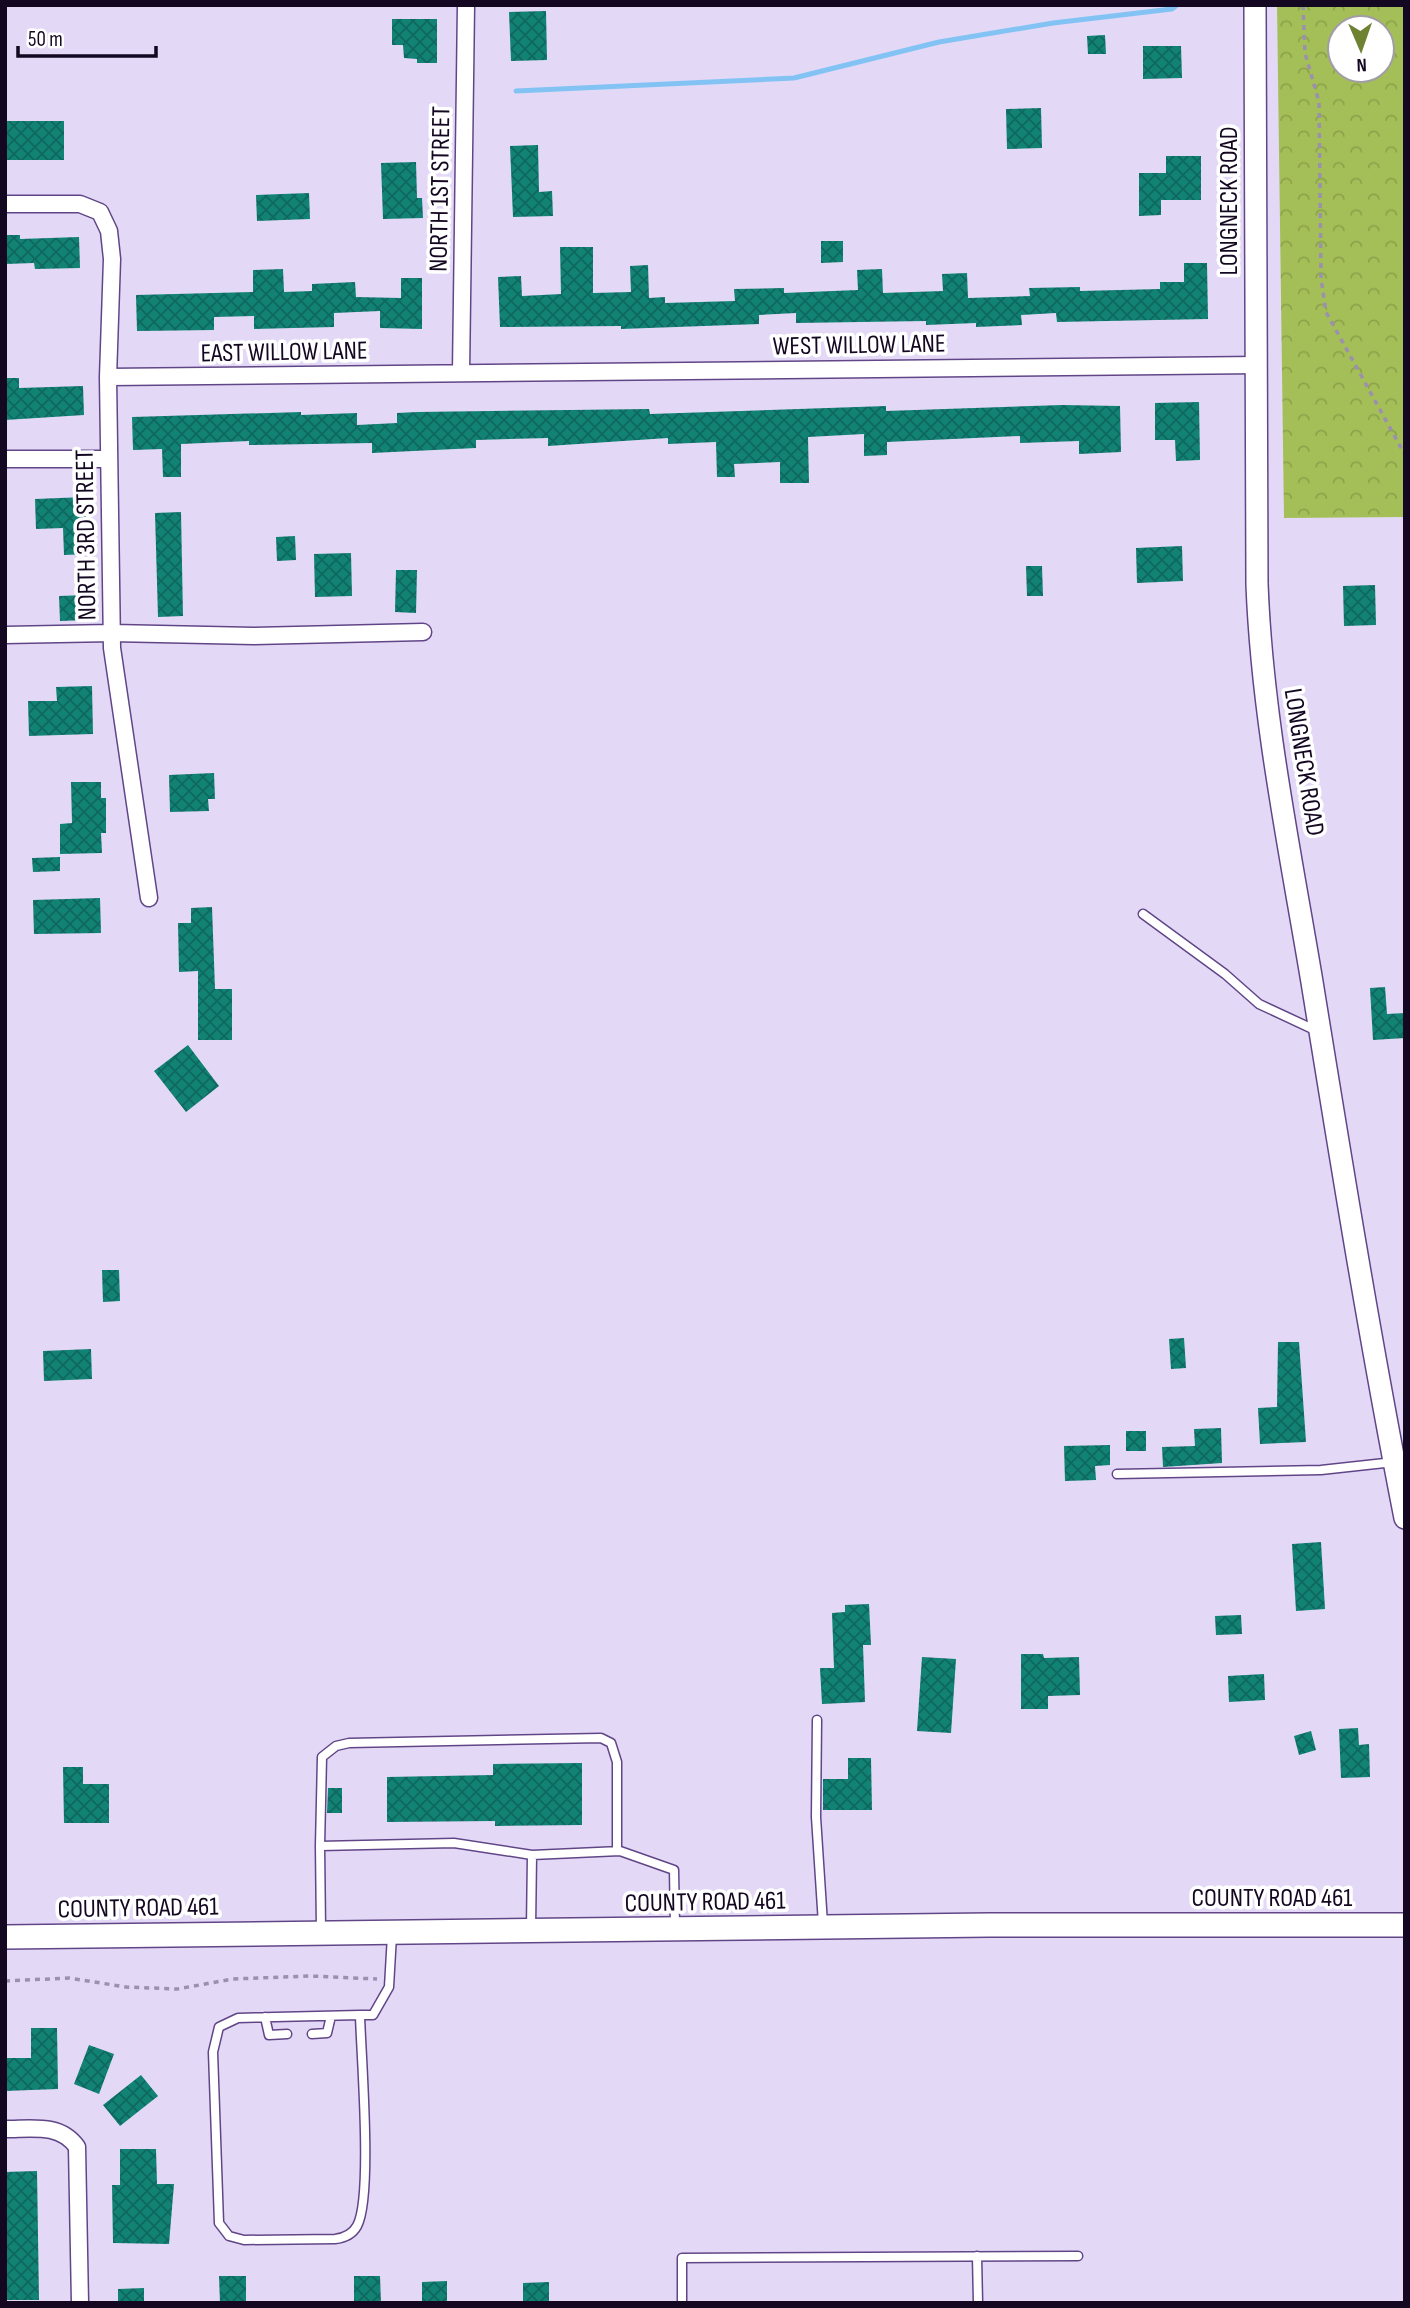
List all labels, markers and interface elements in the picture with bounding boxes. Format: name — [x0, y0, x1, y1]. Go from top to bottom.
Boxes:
scale bar — [18, 14, 156, 58]
north arrow — [1326, 14, 1396, 84]
text: 50 m — [28, 27, 63, 52]
text: N — [1356, 53, 1367, 76]
street label: NORTH 1ST STREET — [424, 106, 457, 272]
street label: LONGNECK ROAD — [1214, 127, 1245, 275]
street label: WEST WILLOW LANE — [772, 328, 946, 363]
street label: EAST WILLOW LANE — [200, 336, 368, 369]
street label: NORTH 3RD STREET — [70, 449, 103, 621]
street label: LONGNECK ROAD — [1277, 686, 1330, 838]
street label: COUNTY ROAD 461 — [1192, 1883, 1352, 1914]
street label: COUNTY ROAD 461 — [624, 1886, 786, 1919]
street label: COUNTY ROAD 461 — [57, 1892, 219, 1925]

